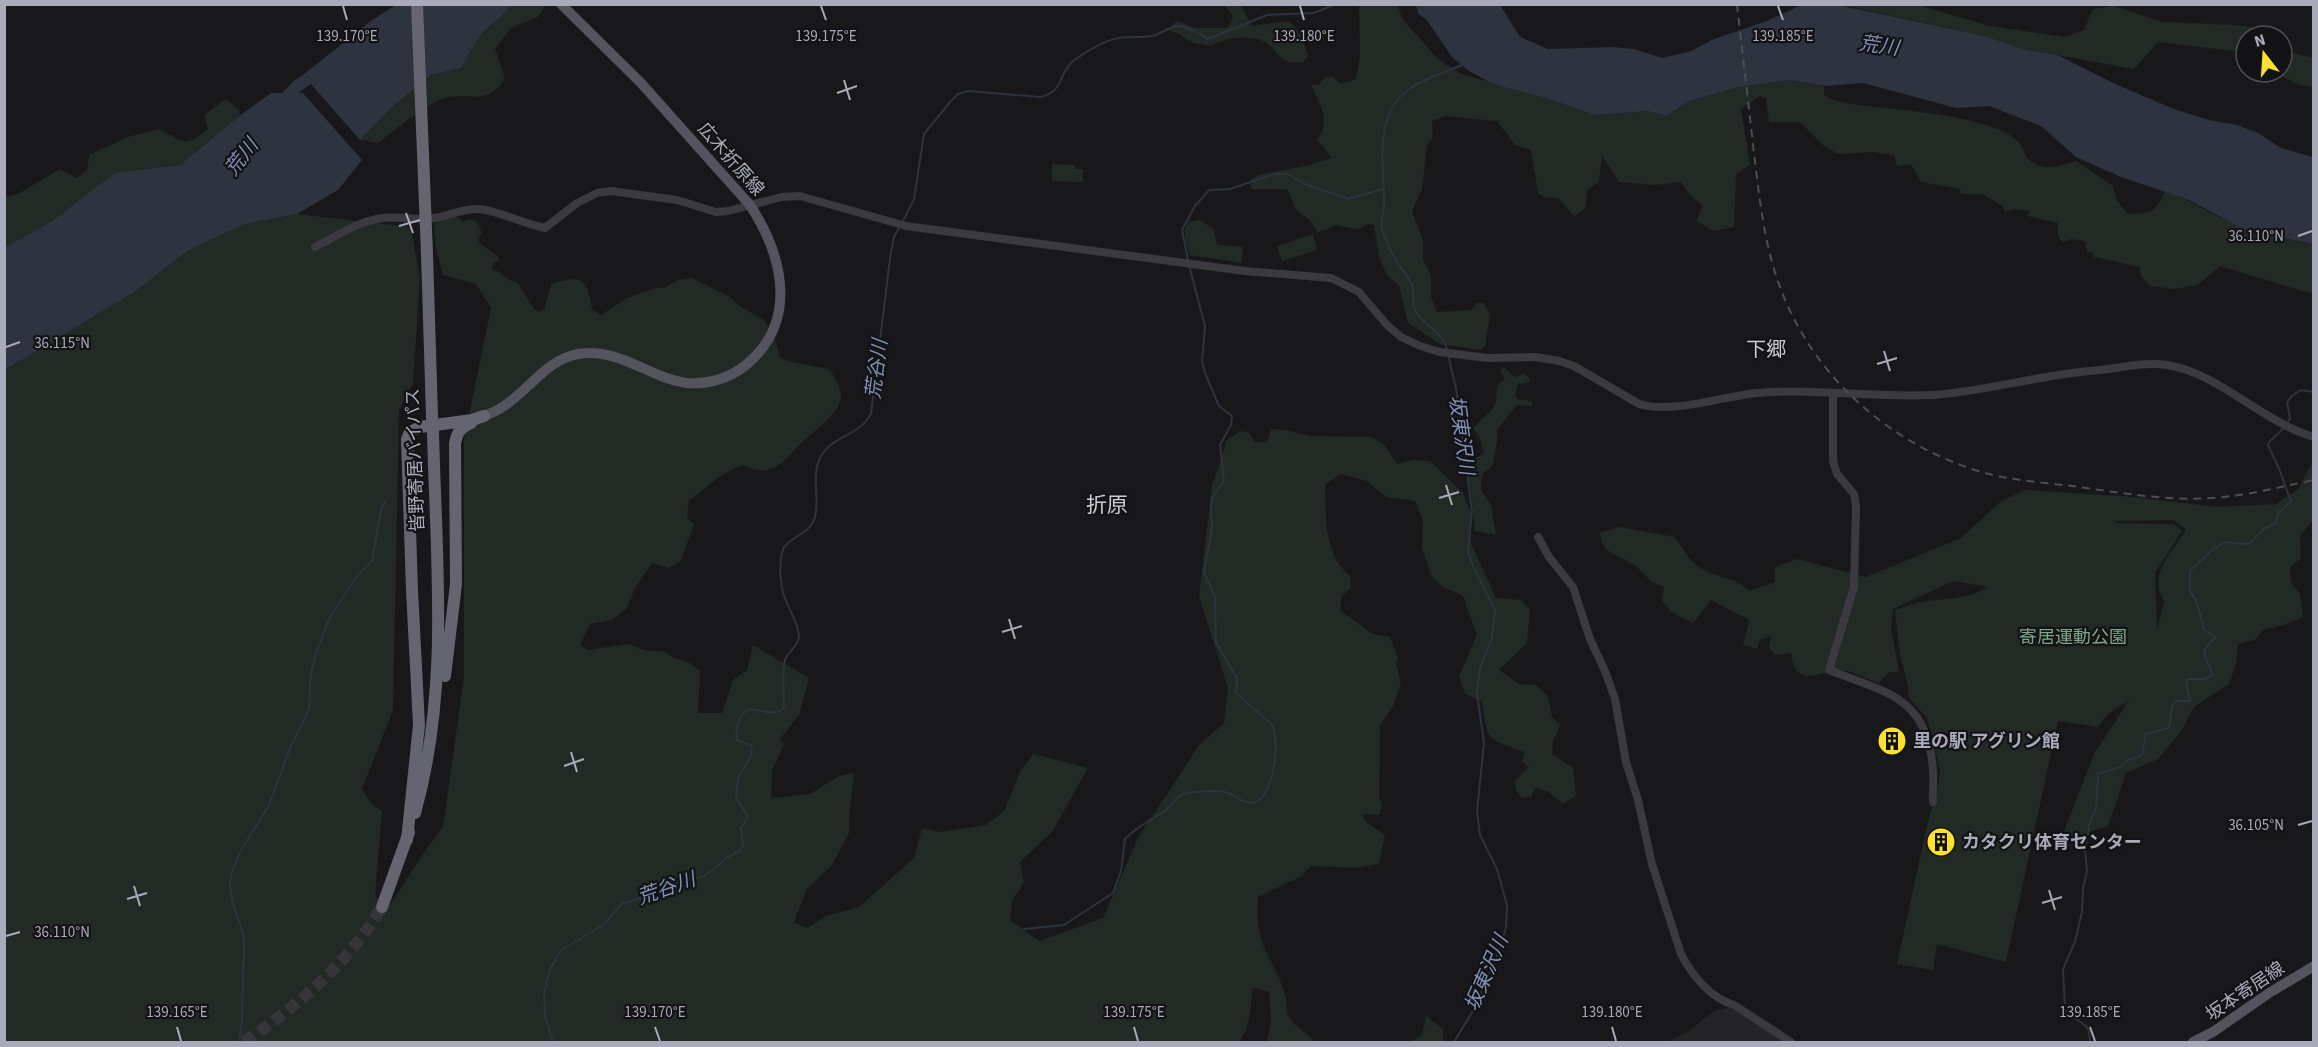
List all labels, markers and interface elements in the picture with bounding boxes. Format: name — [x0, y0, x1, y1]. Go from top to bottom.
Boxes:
north arrow — [2234, 24, 2294, 84]
text: 139.170°E — [316, 26, 378, 47]
text: 139.175°E — [795, 26, 857, 47]
text: 139.180°E — [1273, 26, 1335, 47]
text: 139.185°E — [1752, 26, 1814, 47]
water label: 荒川 — [1857, 29, 1903, 63]
text: N — [2252, 29, 2268, 53]
street label: 広木折原線 — [692, 117, 770, 201]
water label: 荒川 — [218, 132, 266, 182]
text: 36.110°N — [2228, 226, 2284, 247]
text: 36.115°N — [34, 333, 90, 354]
water label: 荒谷川 — [859, 336, 895, 401]
district label: 下郷 — [1746, 336, 1786, 364]
street label: 皆野寄居バイパス — [401, 388, 430, 532]
water label: 坂東沢川 — [1442, 394, 1481, 479]
district label: 折原 — [1086, 490, 1128, 520]
park label: 寄居運動公園 — [2019, 625, 2127, 650]
building icon: 里の駅 アグリン館 — [1876, 725, 1908, 757]
place label: 里の駅 アグリン館 — [1913, 729, 2060, 754]
text: 36.105°N — [2228, 815, 2284, 836]
building icon: カタクリ体育センター — [1925, 826, 1957, 858]
place label: カタクリ体育センター — [1962, 830, 2142, 855]
water label: 荒谷川 — [633, 865, 701, 912]
text: 36.110°N — [34, 922, 90, 943]
water label: 坂東沢川 — [1458, 929, 1516, 1016]
street label: 坂本寄居線 — [2201, 956, 2290, 1027]
text: 139.165°E — [146, 1002, 208, 1023]
text: 139.170°E — [624, 1002, 686, 1023]
text: 139.175°E — [1103, 1002, 1165, 1023]
text: 139.180°E — [1581, 1002, 1643, 1023]
text: 139.185°E — [2059, 1002, 2121, 1023]

